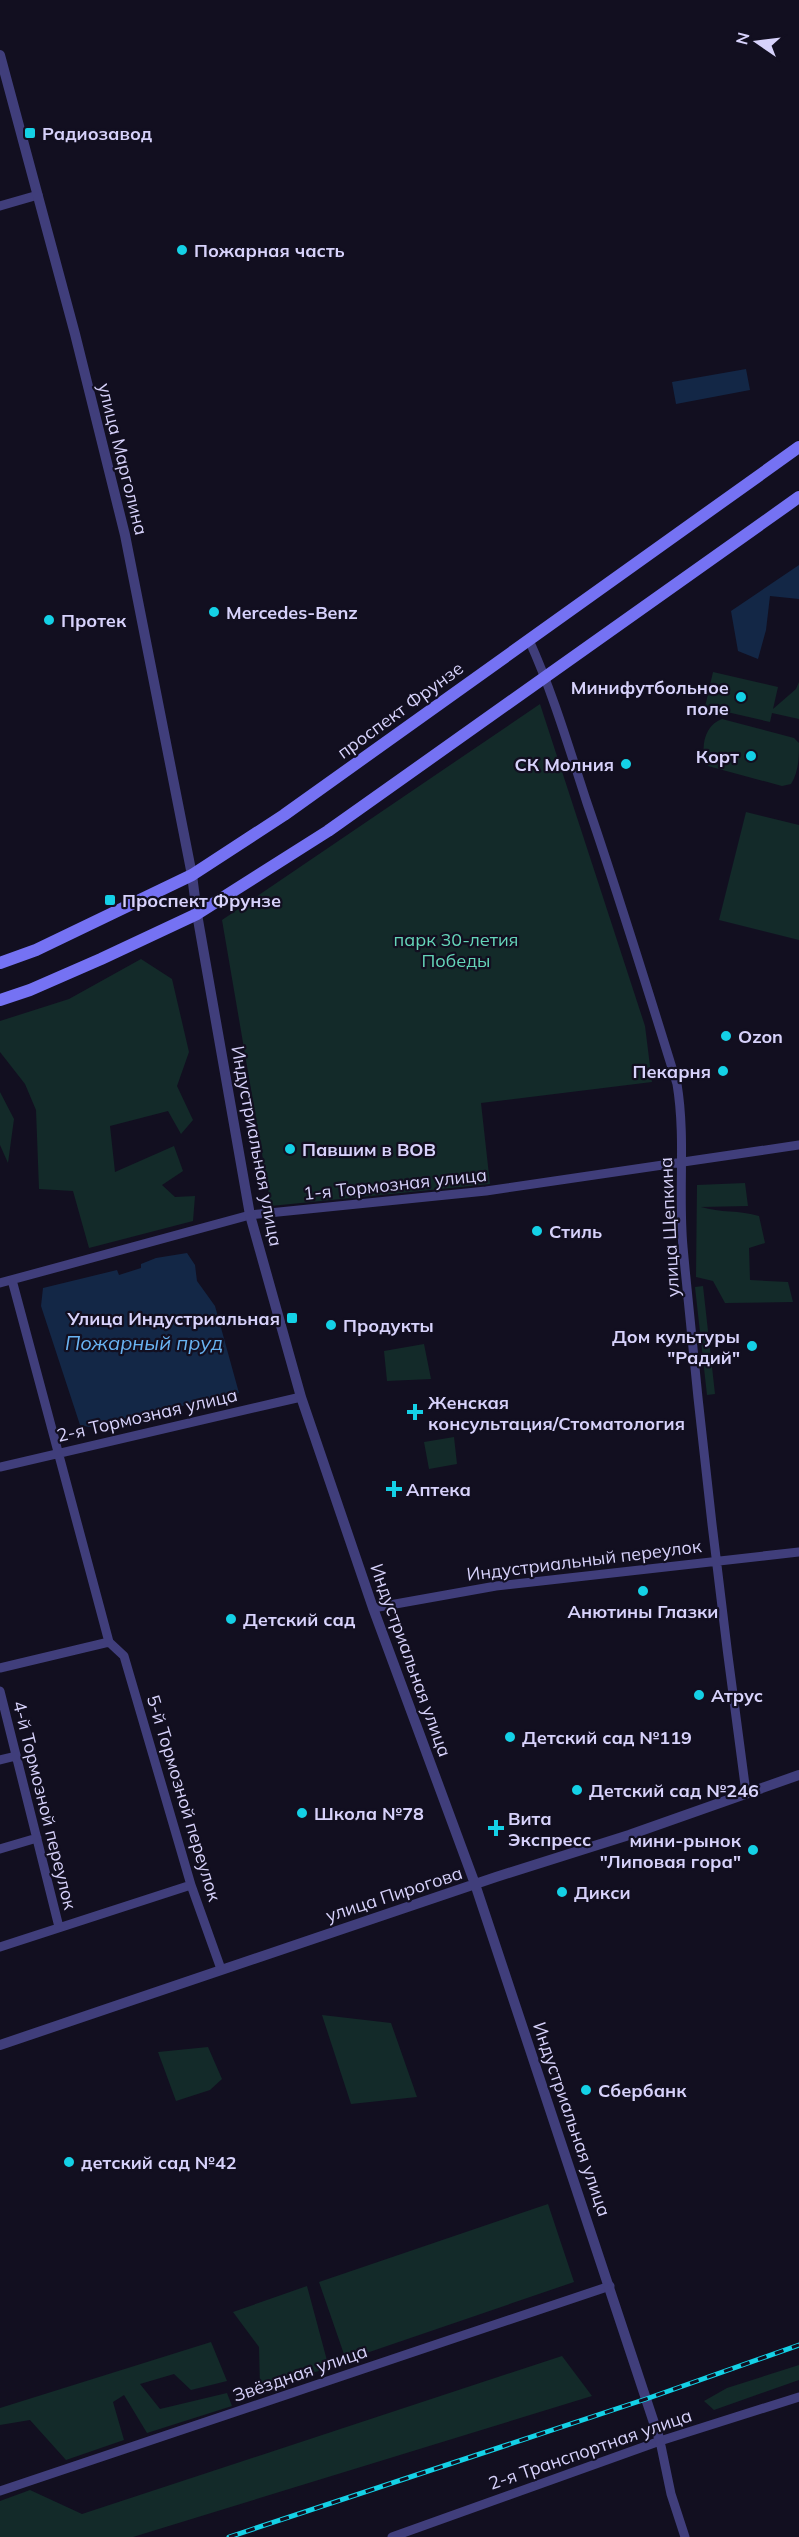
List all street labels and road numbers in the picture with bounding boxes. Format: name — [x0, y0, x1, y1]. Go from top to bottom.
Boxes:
street label: улица Марголина — [93, 381, 153, 537]
street label: проспект Фрунзе — [332, 656, 468, 764]
street label: Индустриальная улица — [226, 1044, 288, 1248]
street label: улица Щепкина — [654, 1156, 684, 1298]
street label: 1-я Тормозная улица — [302, 1163, 488, 1205]
street label: 2-я Тормозная улица — [55, 1383, 239, 1447]
street label: Индустриальный переулок — [465, 1534, 703, 1586]
street label: Индустриальная улица — [365, 1560, 457, 1760]
street label: 5-й Тормозной переулок — [142, 1692, 226, 1904]
street label: 4-й Тормозной переулок — [8, 1698, 82, 1912]
street label: улица Пирогова — [323, 1861, 465, 1927]
street label: Индустриальная улица — [528, 2019, 616, 2219]
street label: Звёздная улица — [230, 2339, 370, 2407]
street label: 2-я Транспортная улица — [485, 2403, 695, 2495]

